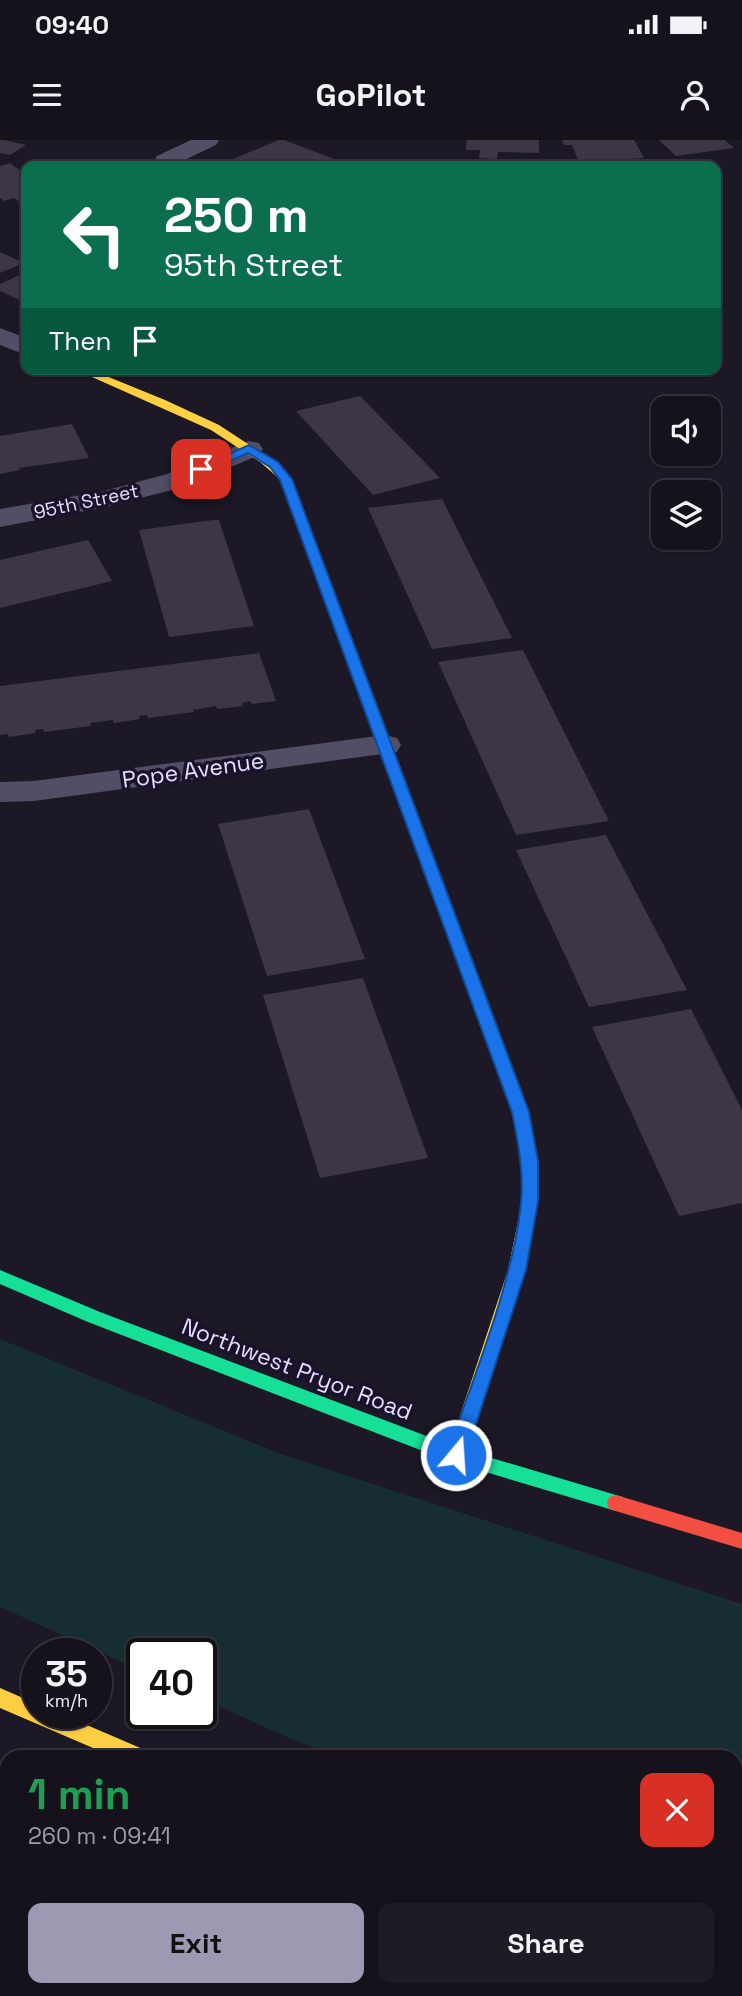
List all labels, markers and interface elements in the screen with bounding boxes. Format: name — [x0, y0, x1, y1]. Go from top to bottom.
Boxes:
text: 09:40 — [35, 8, 109, 42]
text: GoPilot — [316, 75, 426, 115]
icon: menu — [28, 76, 66, 114]
icon: person — [676, 76, 714, 114]
text: 250 m — [164, 184, 309, 246]
icon: left — [49, 189, 140, 280]
text: 95th Street — [164, 245, 343, 285]
icon: arrive — [126, 322, 164, 360]
text: Then — [49, 324, 112, 358]
map controls — [651, 396, 721, 550]
button: sound — [651, 396, 721, 466]
pin — [171, 439, 231, 499]
icon: arrive — [182, 450, 220, 488]
street label: 95th Street — [31, 478, 141, 525]
button: layers — [651, 480, 721, 550]
street label: Pope Avenue — [120, 745, 266, 795]
street label: Northwest Pryor Road — [177, 1311, 417, 1427]
position arrow — [419, 1418, 493, 1492]
speed limit sign: 40 — [126, 1638, 217, 1729]
text: 35 — [45, 1652, 88, 1696]
text: km/h — [45, 1689, 88, 1712]
text: 1 min — [28, 1768, 131, 1821]
button: close — [640, 1773, 714, 1847]
text: 260 m · 09:41 — [28, 1821, 171, 1851]
button: Exit — [28, 1903, 364, 1983]
button: Share — [378, 1903, 714, 1983]

